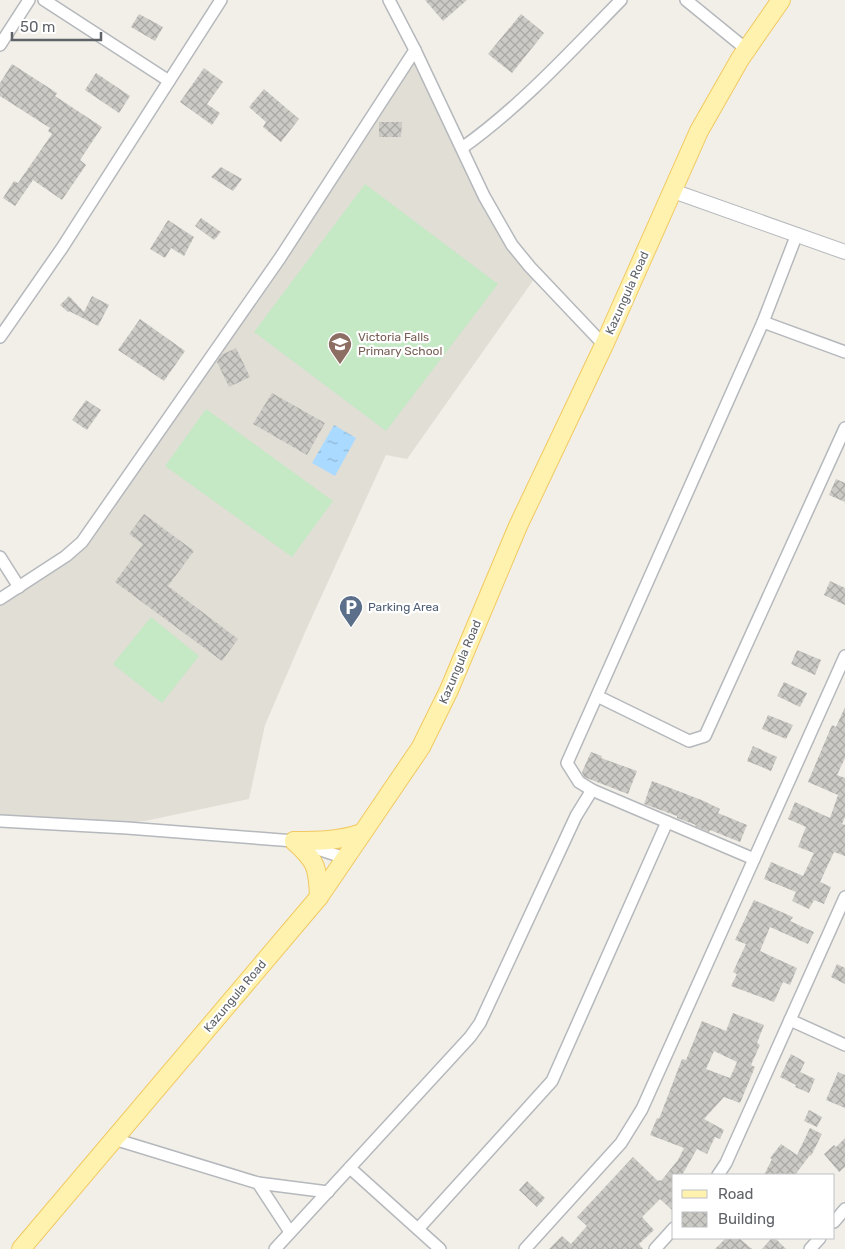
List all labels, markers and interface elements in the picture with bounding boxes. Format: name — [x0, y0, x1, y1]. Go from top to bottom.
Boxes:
scale bar — [12, 10, 101, 42]
text: 50 m — [20, 18, 55, 36]
street label: Kazungula Road — [602, 249, 652, 337]
place label: Victoria Falls Primary School — [358, 330, 442, 358]
school or university icon: Victoria Falls Primary School — [327, 331, 353, 365]
parking icon: Parking Area — [338, 594, 364, 628]
place label: Parking Area — [368, 600, 439, 614]
street label: Kazungula Road — [436, 618, 484, 706]
street label: Kazungula Road — [201, 957, 269, 1035]
legend — [672, 1174, 835, 1239]
text: Road — [718, 1185, 754, 1203]
text: Building — [718, 1210, 775, 1228]

